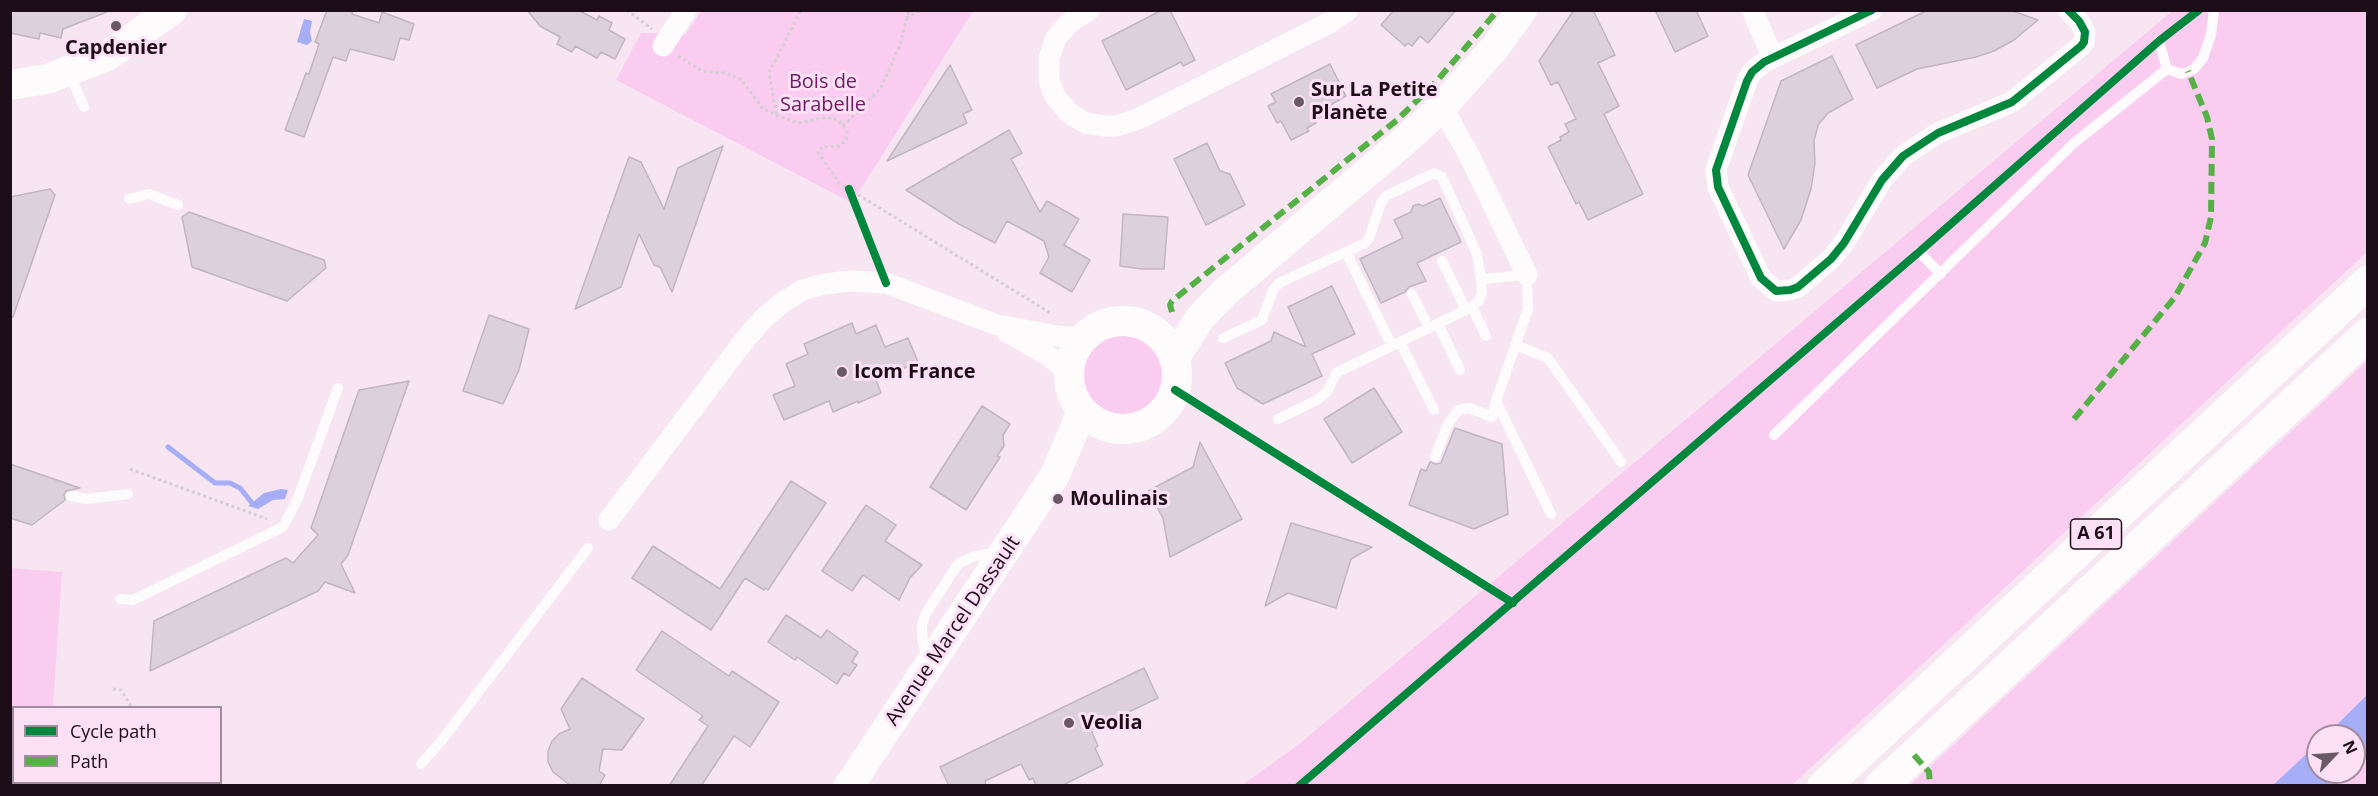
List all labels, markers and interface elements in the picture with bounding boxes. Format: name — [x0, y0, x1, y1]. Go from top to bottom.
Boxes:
marker: Capdenier — [109, 19, 123, 33]
place label: Capdenier — [65, 36, 167, 60]
park label: Bois de Sarabelle — [780, 70, 866, 117]
place label: Sur La Petite Planète — [1311, 78, 1438, 125]
marker: Sur La Petite Planète — [1292, 95, 1306, 109]
place label: Icom France — [854, 360, 976, 384]
marker: Icom France — [835, 365, 849, 379]
place label: Moulinais — [1070, 487, 1168, 511]
marker: Moulinais — [1051, 492, 1065, 506]
road number: A 61 — [2070, 519, 2122, 549]
street label: Avenue Marcel Dassault — [881, 532, 1025, 730]
legend — [12, 706, 222, 784]
place label: Veolia — [1081, 711, 1142, 735]
marker: Veolia — [1062, 716, 1076, 730]
text: Cycle path — [70, 719, 157, 743]
north arrow — [2306, 724, 2366, 784]
text: N — [2338, 737, 2363, 758]
text: Path — [70, 749, 108, 773]

